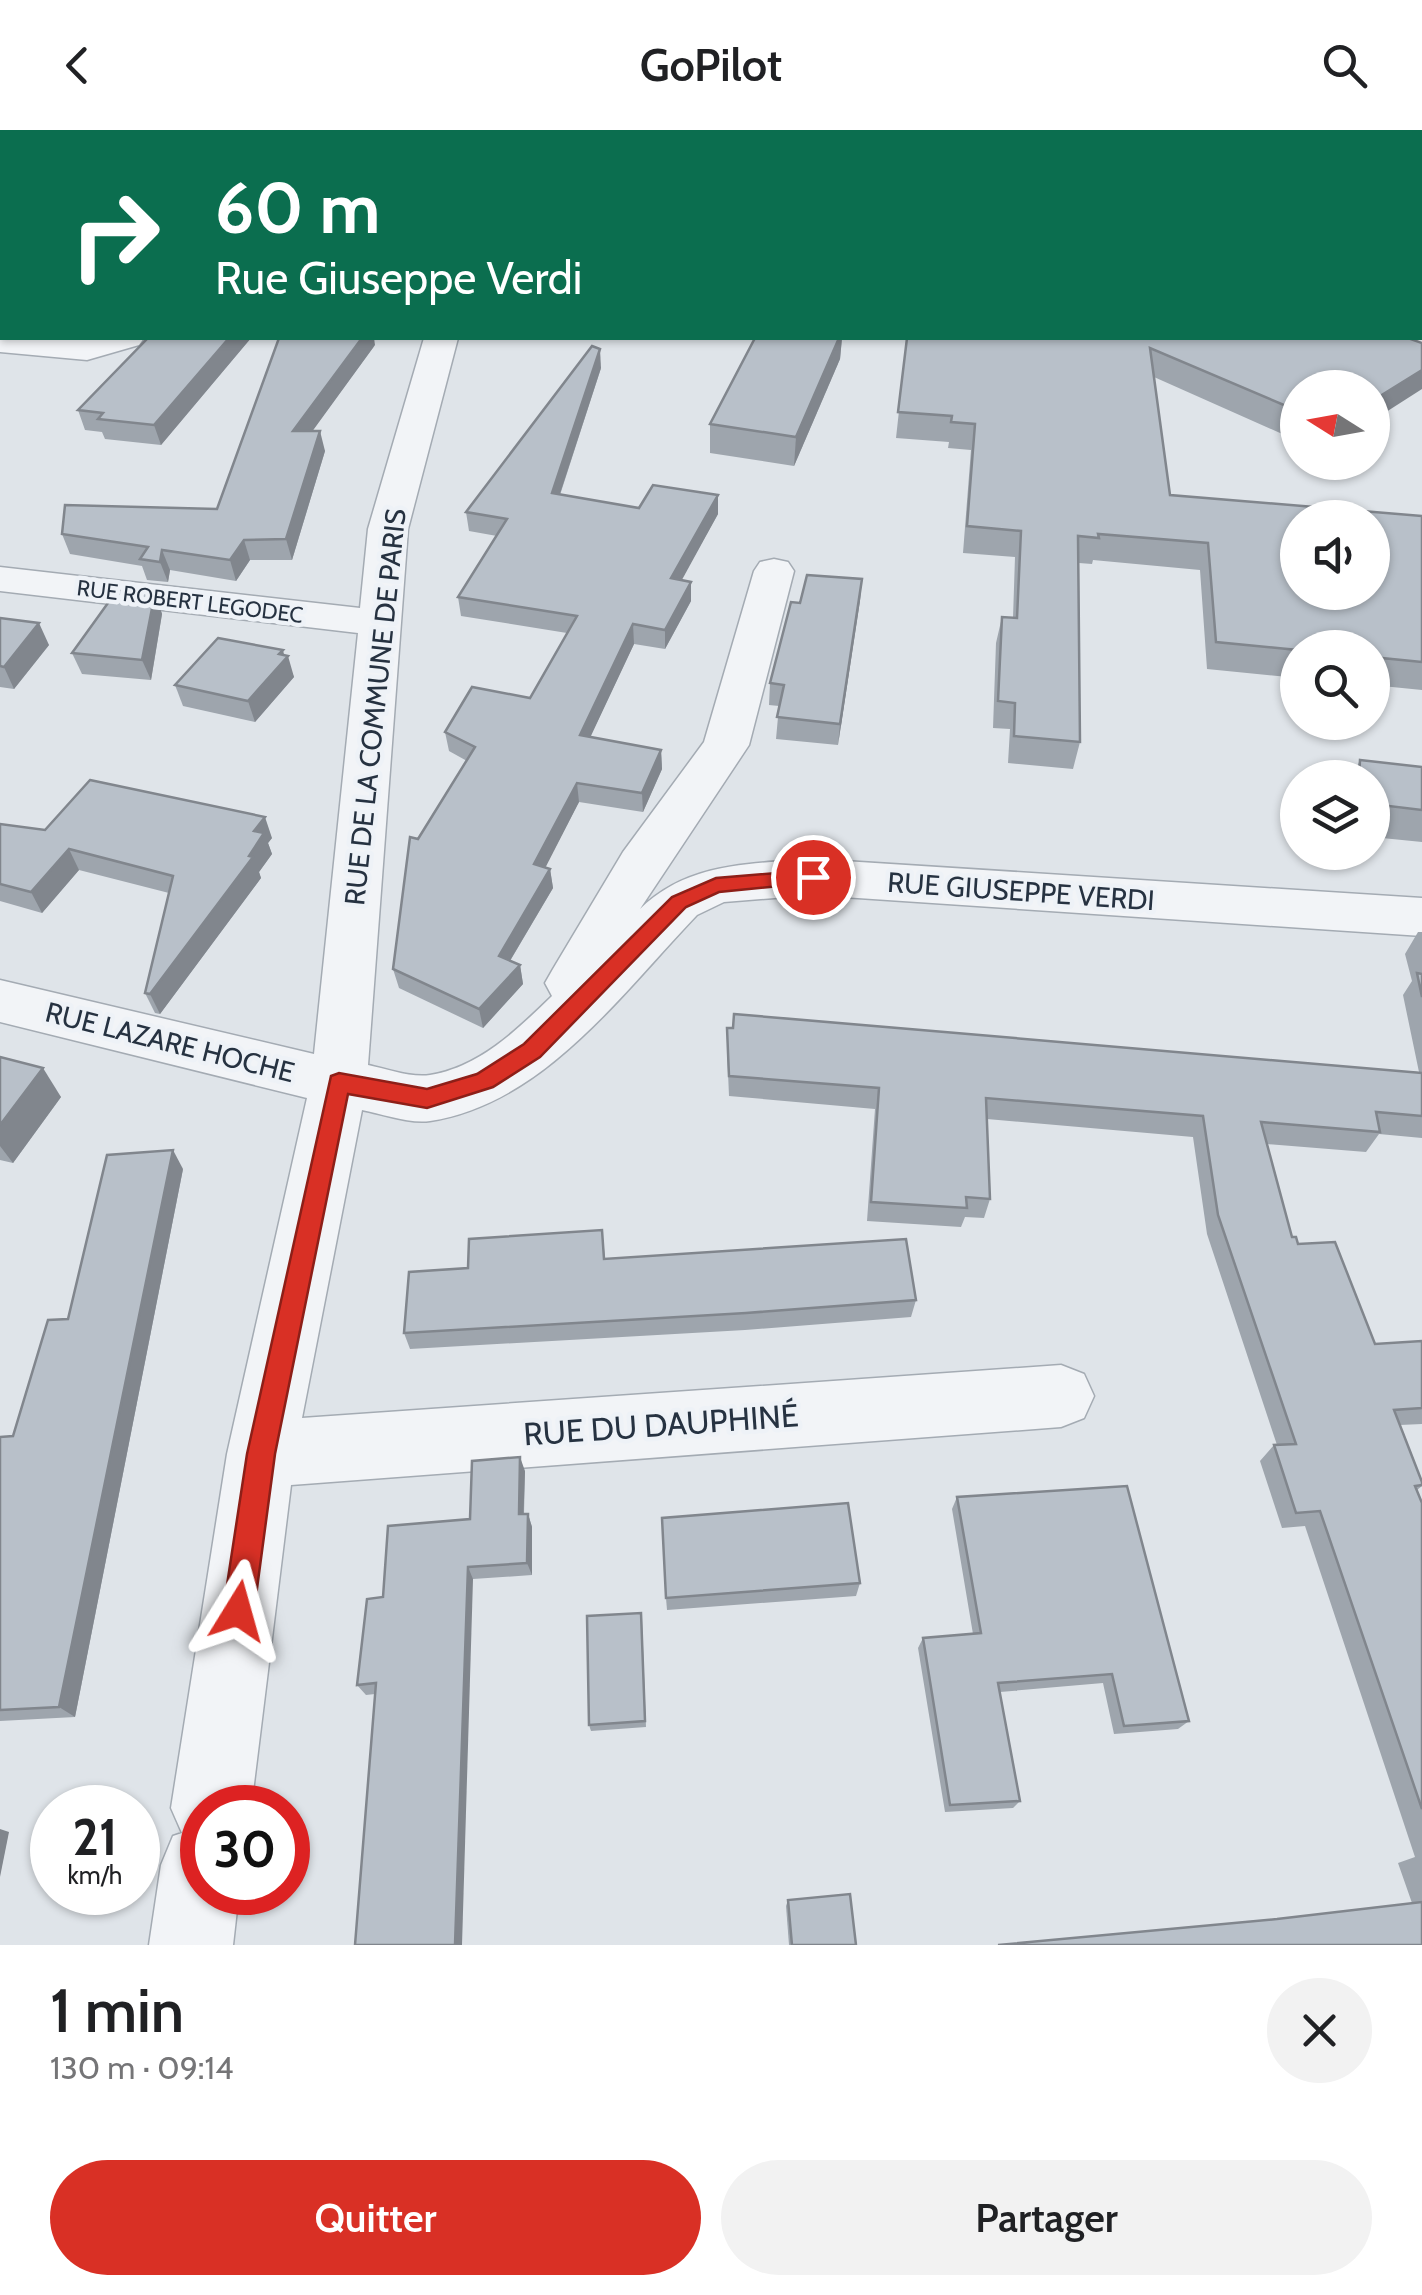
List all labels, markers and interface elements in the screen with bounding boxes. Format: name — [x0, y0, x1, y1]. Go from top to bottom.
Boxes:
icon: back — [50, 38, 105, 93]
text: GoPilot — [640, 38, 782, 92]
icon: search — [1317, 38, 1372, 93]
text: 60 m — [215, 165, 380, 251]
icon: right — [50, 170, 180, 300]
text: Rue Giuseppe Verdi — [215, 251, 582, 305]
north arrow — [1280, 370, 1390, 480]
map controls — [1280, 370, 1390, 870]
button: sound — [1280, 500, 1390, 610]
street label: RUE DE LA COMMUNE DE PARIS — [337, 507, 413, 907]
street label: RUE ROBERT LEGODEC — [75, 574, 305, 629]
button: search — [1280, 630, 1390, 740]
button: layers — [1280, 760, 1390, 870]
pin — [771, 835, 856, 920]
icon: arrive — [786, 850, 841, 905]
street label: RUE GIUSEPPE VERDI — [886, 865, 1156, 917]
street label: RUE LAZARE HOCHE — [42, 995, 298, 1089]
street label: RUE DU DAUPHINÉ — [522, 1395, 800, 1454]
position arrow — [186, 1559, 290, 1663]
speed limit sign: 30 — [180, 1785, 310, 1915]
text: 21 — [73, 1807, 117, 1868]
text: km/h — [68, 1860, 122, 1890]
text: 1 min — [50, 1974, 184, 2047]
button: close — [1267, 1978, 1372, 2083]
text: 130 m · 09:14 — [50, 2048, 233, 2087]
button: Quitter — [50, 2160, 701, 2275]
button: Partager — [721, 2160, 1372, 2275]

